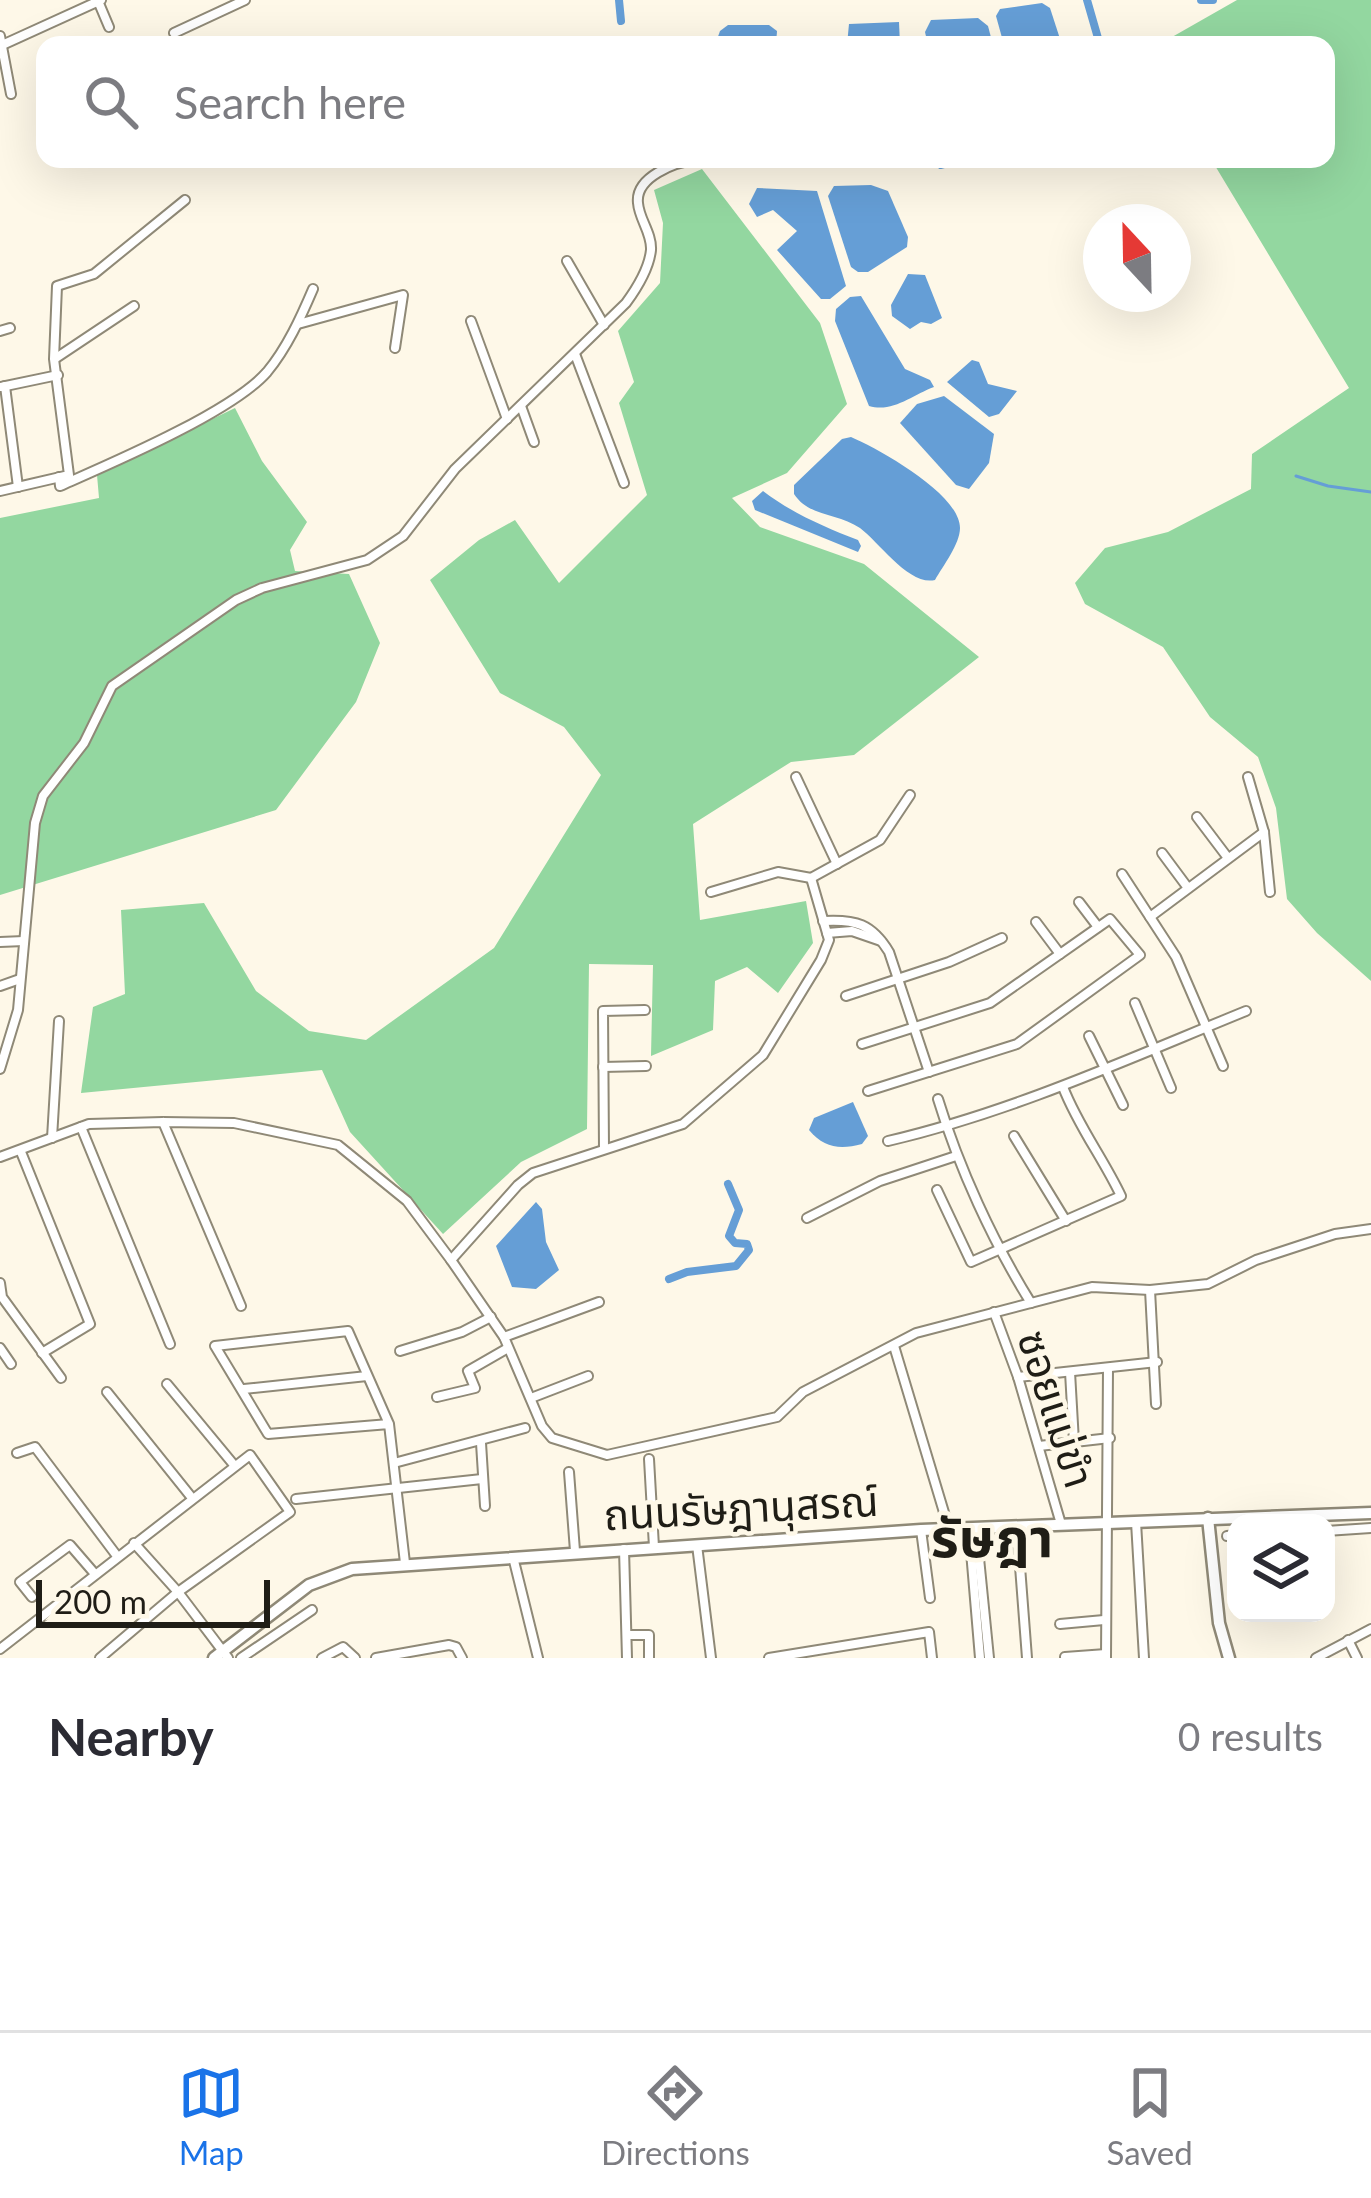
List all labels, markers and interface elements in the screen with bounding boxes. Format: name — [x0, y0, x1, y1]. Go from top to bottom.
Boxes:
search box — [36, 36, 1335, 168]
icon: search — [78, 69, 144, 135]
text: Search here — [174, 75, 406, 129]
north arrow — [1083, 204, 1191, 312]
street label: ซอยแม่ขำ — [1008, 1324, 1106, 1493]
street label: ถนนรัษฎานุสรณ์ — [602, 1475, 880, 1541]
district label: รัษฎา — [931, 1504, 1053, 1569]
map controls — [1227, 1514, 1335, 1622]
button: layers — [1227, 1514, 1335, 1622]
scale bar — [36, 1574, 270, 1627]
text: 200 m — [54, 1581, 147, 1621]
text: Nearby — [48, 1706, 214, 1767]
text: 0 results — [1178, 1713, 1323, 1759]
tab: Map — [178, 2060, 244, 2172]
tab: Directions — [601, 2060, 750, 2172]
tab: Saved — [1106, 2060, 1193, 2172]

